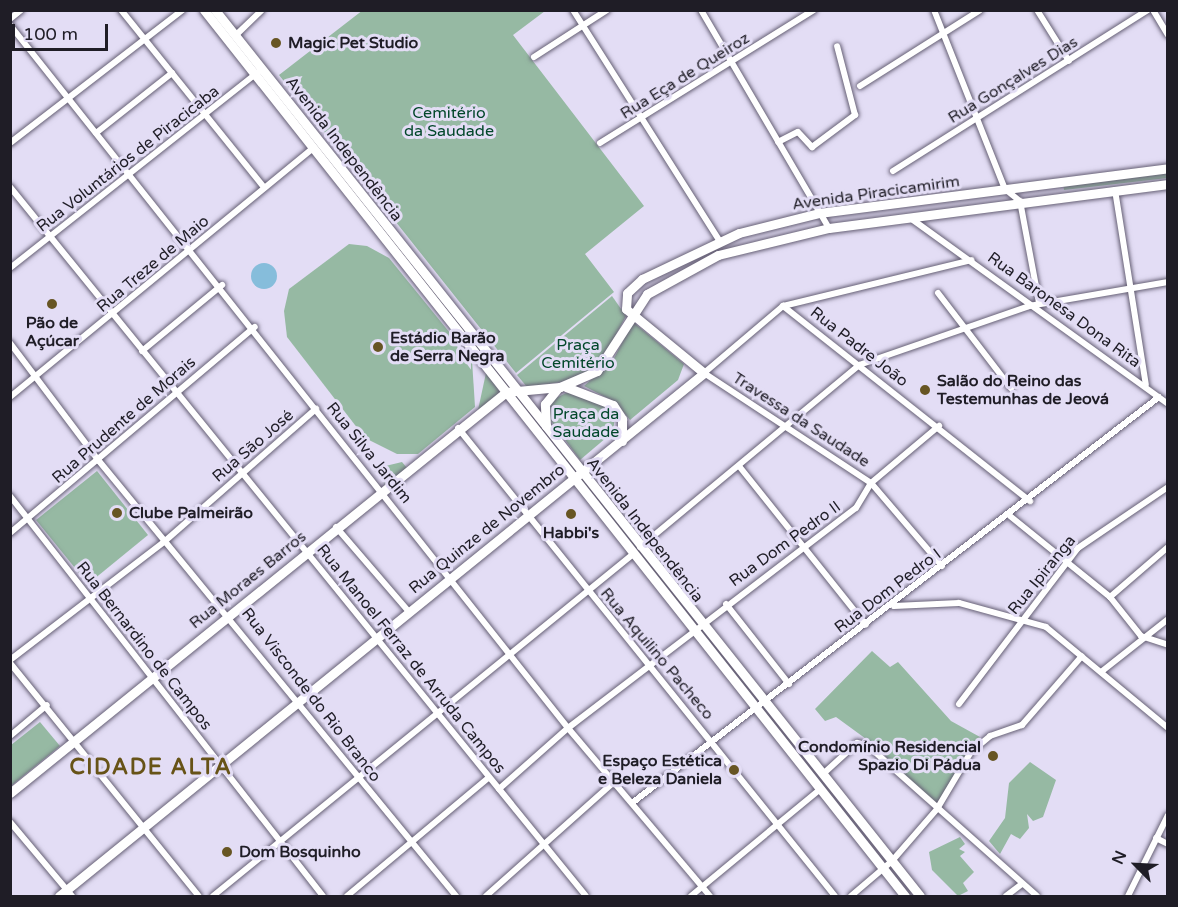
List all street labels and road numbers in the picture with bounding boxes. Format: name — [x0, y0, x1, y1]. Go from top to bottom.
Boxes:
street label: Rua Eça de Queiroz — [617, 29, 753, 123]
street label: Rua Gonçalves Dias — [945, 32, 1081, 128]
street label: Avenida Independência — [282, 73, 406, 225]
street label: Rua Voluntários de Piracicaba — [33, 82, 223, 236]
street label: Avenida Piracicamirim — [791, 172, 961, 214]
street label: Rua Treze de Maio — [93, 211, 213, 317]
street label: Rua Baronesa Dona Rita — [984, 248, 1144, 372]
street label: Rua Padre João — [806, 303, 912, 391]
street label: Rua Prudente de Morais — [48, 352, 200, 488]
street label: Travessa da Saudade — [729, 368, 873, 472]
street label: Rua Silva Jardim — [322, 399, 416, 507]
street label: Rua São José — [209, 406, 297, 486]
street label: Avenida Independência — [583, 454, 707, 606]
street label: Rua Quinze de Novembro — [405, 460, 569, 598]
street label: Rua Dom Pedro II — [725, 497, 845, 591]
street label: Rua Moraes Barros — [186, 527, 310, 633]
street label: Rua Ipiranga — [1004, 531, 1080, 619]
street label: Rua Manoel Ferraz de Arruda Campos — [312, 540, 510, 778]
street label: Rua Dom Pedro I — [831, 545, 945, 637]
street label: Rua Bernardino de Campos — [72, 558, 216, 734]
street label: Rua Aquilino Pacheco — [596, 584, 718, 724]
street label: Rua Visconde do Rio Branco — [237, 604, 385, 786]

